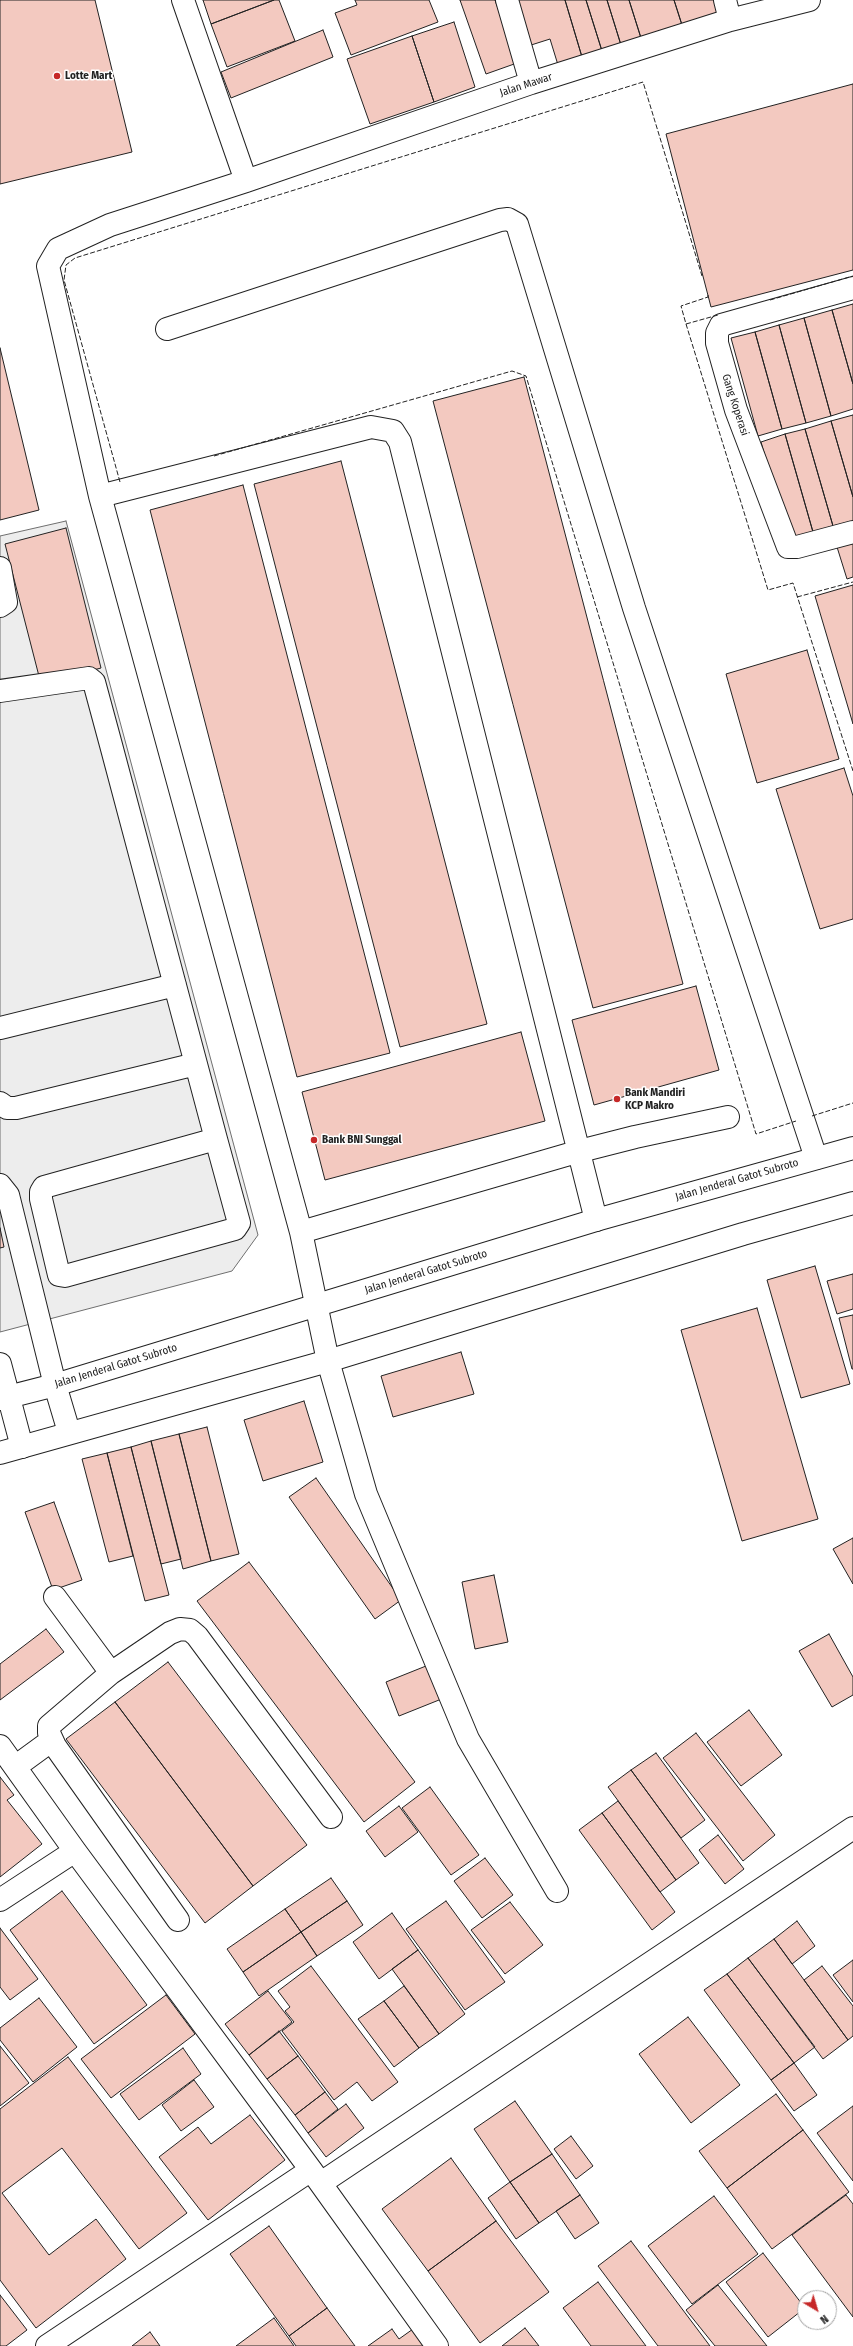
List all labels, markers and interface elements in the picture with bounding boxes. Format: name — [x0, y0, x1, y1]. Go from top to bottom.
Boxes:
place label: Lotte Mart — [65, 69, 112, 83]
street label: Jalan Mawar — [498, 70, 554, 100]
marker: Lotte Mart — [52, 71, 62, 81]
street label: Gang Koperasi — [719, 372, 751, 438]
place label: Bank Mandiri KCP Makro — [625, 1086, 685, 1112]
marker: Bank Mandiri KCP Makro — [612, 1094, 622, 1104]
place label: Bank BNI Sunggal — [322, 1133, 401, 1147]
marker: Bank BNI Sunggal — [309, 1135, 319, 1145]
street label: Jalan Jenderal Gatot Subroto — [674, 1156, 800, 1204]
street label: Jalan Jenderal Gatot Subroto — [363, 1247, 489, 1297]
street label: Jalan Jenderal Gatot Subroto — [53, 1341, 179, 1391]
north arrow — [797, 2290, 837, 2330]
text: N — [817, 2312, 831, 2326]

